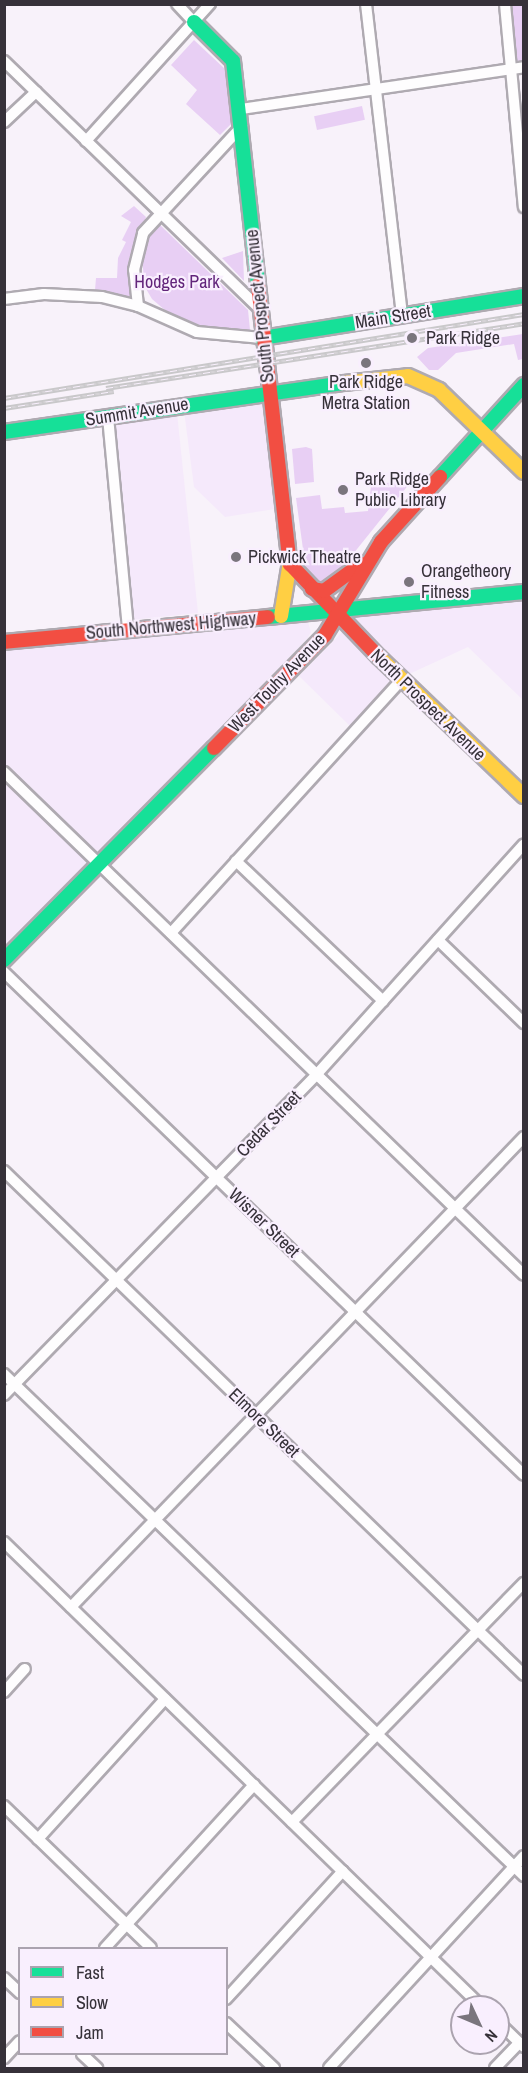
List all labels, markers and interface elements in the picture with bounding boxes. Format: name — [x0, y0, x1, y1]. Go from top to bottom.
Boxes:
street label: South Prospect Avenue — [241, 228, 279, 384]
park label: Hodges Park — [134, 271, 220, 293]
street label: Main Street — [354, 300, 432, 334]
place label: Park Ridge — [426, 327, 500, 349]
marker: Park Ridge — [403, 329, 421, 347]
marker: Park Ridge Metra Station — [359, 356, 373, 370]
place label: Park Ridge Metra Station — [322, 372, 410, 415]
street label: Summit Avenue — [84, 393, 190, 431]
place label: Park Ridge Public Library — [355, 469, 446, 512]
marker: Park Ridge Public Library — [336, 483, 350, 497]
place label: Pickwick Theatre — [248, 546, 361, 568]
marker: Pickwick Theatre — [229, 550, 243, 564]
place label: Orangetheory Fitness — [421, 561, 511, 604]
marker: Orangetheory Fitness — [402, 575, 416, 589]
street label: South Northwest Highway — [85, 608, 257, 644]
street label: West Touhy Avenue — [224, 628, 330, 738]
street label: North Prospect Avenue — [366, 644, 490, 766]
street label: Cedar Street — [232, 1086, 306, 1162]
street label: Wisner Street — [224, 1184, 304, 1262]
street label: Elmore Street — [224, 1384, 304, 1462]
legend — [18, 1947, 228, 2055]
text: Fast — [76, 1960, 104, 1985]
text: Slow — [76, 1990, 108, 2015]
north arrow — [450, 1995, 510, 2055]
text: Jam — [76, 2020, 104, 2045]
text: N — [480, 2025, 503, 2047]

